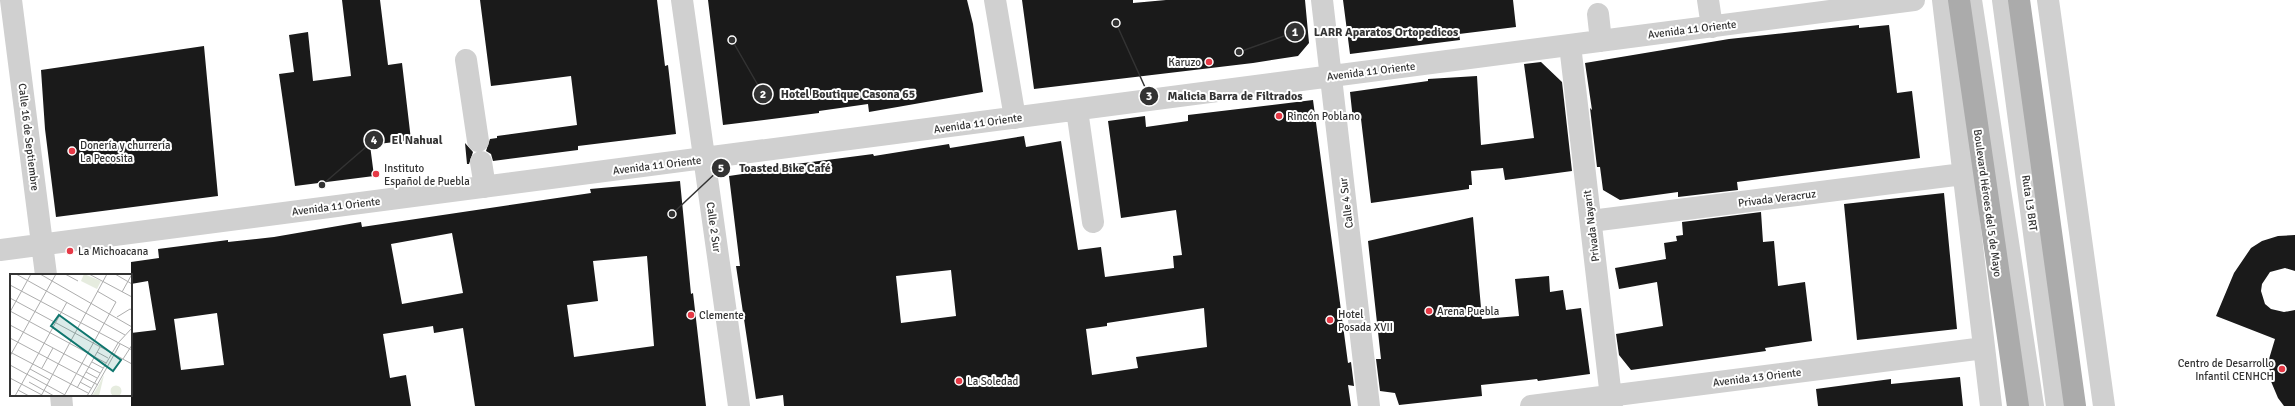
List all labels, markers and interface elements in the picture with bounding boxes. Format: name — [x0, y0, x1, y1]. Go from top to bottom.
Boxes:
street label: Avenida 11 Oriente — [1647, 18, 1737, 41]
callout: LARR Aparatos Ortopedicos — [1285, 20, 1466, 44]
text: 1 — [1292, 25, 1299, 40]
text: LARR Aparatos Ortopedicos — [1314, 25, 1459, 40]
place label: Karuzo — [1168, 56, 1201, 69]
marker: Karuzo — [1204, 57, 1214, 67]
street label: Avenida 11 Oriente — [1326, 60, 1416, 83]
callout: Hotel Boutique Casona 65 — [753, 82, 924, 106]
street label: Calle 16 de Septiembre — [15, 83, 42, 192]
callout: Malicia Barra de Filtrados — [1139, 84, 1310, 108]
text: 2 — [760, 87, 766, 102]
text: Hotel Boutique Casona 65 — [781, 87, 915, 102]
text: 3 — [1146, 89, 1152, 104]
text: Malicia Barra de Filtrados — [1167, 89, 1303, 104]
place label: Rincón Poblano — [1287, 110, 1360, 123]
street label: Avenida 11 Oriente — [933, 111, 1023, 136]
marker: Rincón Poblano — [1274, 111, 1284, 121]
callout: El Nahual — [364, 128, 450, 152]
street label: Boulevard Héroes del 5 de Mayo — [1971, 128, 2004, 278]
text: 4 — [371, 133, 378, 148]
text: El Nahual — [392, 133, 443, 148]
place label: Donería y churrería La Pecosita — [80, 139, 171, 165]
marker: Donería y churrería La Pecosita — [67, 146, 77, 156]
street label: Avenida 11 Oriente — [612, 154, 702, 177]
callout: Toasted Bike Café — [711, 156, 839, 180]
text: 5 — [718, 161, 724, 176]
text: Toasted Bike Café — [739, 161, 831, 176]
place label: Instituto Español de Puebla — [384, 162, 470, 188]
marker: Instituto Español de Puebla — [371, 169, 381, 179]
street label: Ruta L3 BRT — [2019, 174, 2040, 233]
street label: Calle 4 Sur — [1337, 177, 1356, 229]
street label: Privada Veracruz — [1737, 187, 1817, 210]
street label: Privada Nayarit — [1581, 189, 1602, 262]
street label: Avenida 11 Oriente — [291, 195, 381, 218]
street label: Calle 2 Sur — [704, 201, 723, 253]
place label: La Michoacana — [78, 245, 149, 258]
marker: La Michoacana — [65, 246, 75, 256]
inset map — [10, 274, 132, 396]
place label: Arena Puebla — [1437, 305, 1500, 318]
marker: Arena Puebla — [1424, 306, 1434, 316]
place label: Hotel Posada XVII — [1338, 308, 1393, 334]
place label: Clemente — [699, 309, 744, 322]
marker: Clemente — [686, 310, 696, 320]
marker: Hotel Posada XVII — [1325, 315, 1335, 325]
place label: Centro de Desarrollo Infantil CENHCH — [2178, 357, 2274, 383]
marker: Centro de Desarrollo Infantil CENHCH — [2277, 364, 2287, 374]
street label: Avenida 13 Oriente — [1712, 366, 1802, 389]
place label: La Soledad — [967, 375, 1018, 388]
marker: La Soledad — [954, 376, 964, 386]

